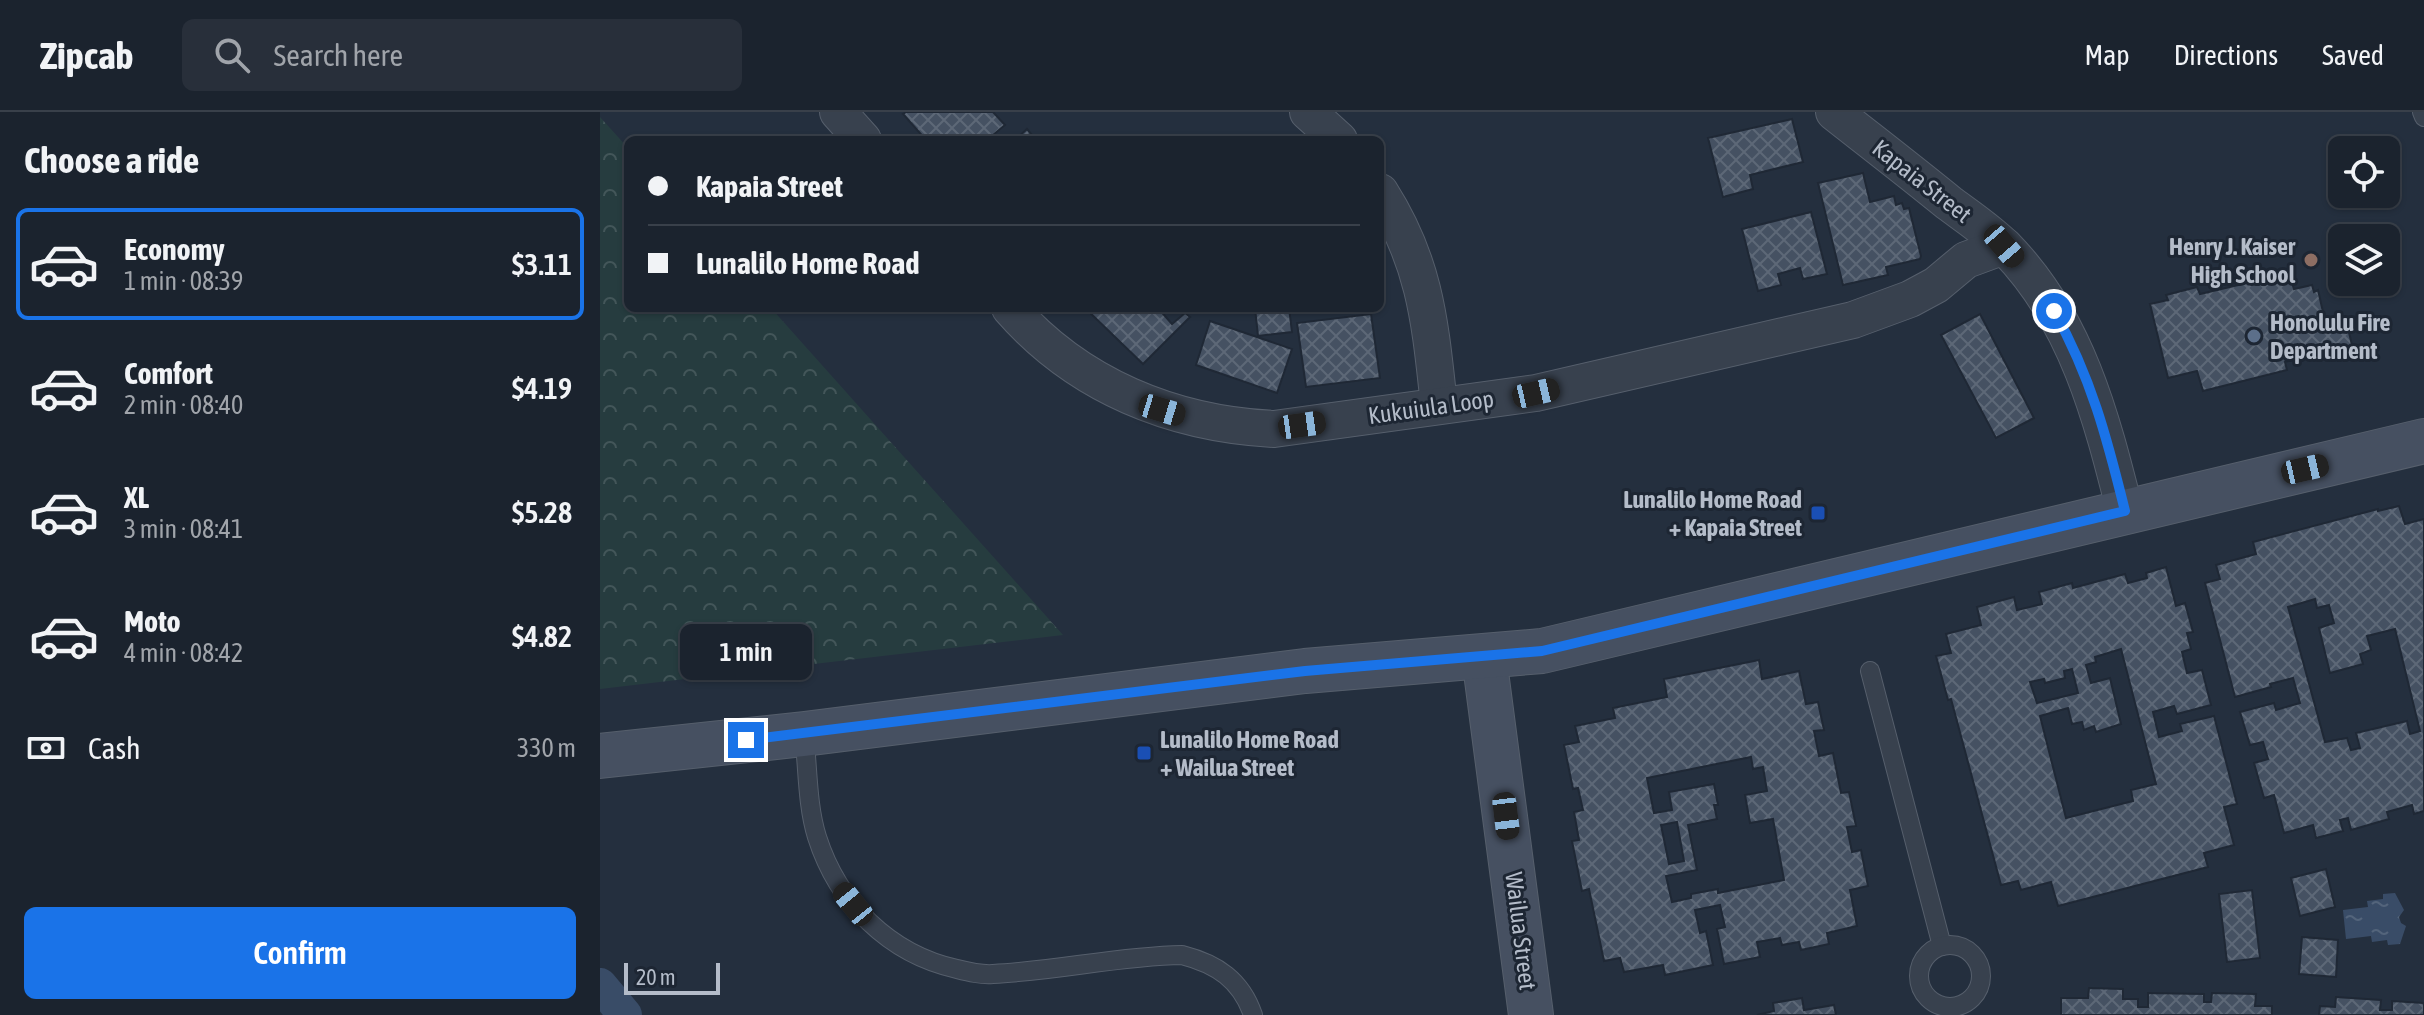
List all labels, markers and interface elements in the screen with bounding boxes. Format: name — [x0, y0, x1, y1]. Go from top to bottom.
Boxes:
search box — [182, 19, 742, 91]
icon: search — [210, 33, 254, 77]
text: Zipcab — [40, 34, 134, 77]
text: Search here — [274, 38, 403, 72]
text: Map — [2085, 39, 2130, 71]
text: Directions — [2174, 39, 2278, 71]
text: Saved — [2322, 39, 2384, 71]
street label: Kapaia Street — [1867, 134, 1977, 228]
map controls — [2328, 136, 2400, 296]
button: locate — [2328, 136, 2400, 208]
text: Choose a ride — [24, 139, 199, 181]
text: Kapaia Street — [696, 169, 843, 203]
car — [1979, 220, 2029, 272]
button: layers — [2328, 224, 2400, 296]
icon: car — [28, 228, 100, 300]
text: Economy — [124, 232, 225, 266]
place label: Henry J. Kaiser High School — [2169, 233, 2296, 288]
text: Lunalilo Home Road — [696, 246, 919, 280]
text: $3.11 — [512, 247, 572, 281]
marker: Henry J. Kaiser High School — [2302, 251, 2320, 269]
text: 1 min · 08:39 — [124, 266, 243, 296]
route start — [2036, 293, 2072, 329]
place label: Honolulu Fire Department — [2270, 309, 2391, 364]
marker: Honolulu Fire Department — [2245, 327, 2263, 345]
icon: car — [28, 352, 100, 424]
text: Comfort — [124, 356, 213, 390]
text: $4.19 — [512, 371, 572, 405]
car — [1510, 376, 1562, 410]
street label: Kukuiula Loop — [1367, 385, 1495, 429]
text: 2 min · 08:40 — [124, 390, 243, 420]
car — [1136, 392, 1188, 428]
car — [1277, 410, 1327, 440]
car — [2279, 452, 2331, 486]
icon: car — [28, 476, 100, 548]
text: XL — [124, 480, 149, 514]
place label: Lunalilo Home Road + Kapaia Street — [1623, 486, 1802, 541]
text: $5.28 — [512, 495, 572, 529]
marker: Lunalilo Home Road + Kapaia Street — [1809, 504, 1827, 522]
text: 3 min · 08:41 — [124, 514, 243, 544]
icon: car — [28, 600, 100, 672]
text: Moto — [124, 604, 181, 638]
text: $4.82 — [512, 619, 572, 653]
callout: 1 min — [680, 624, 812, 680]
text: 1 min — [719, 637, 773, 667]
text: 4 min · 08:42 — [124, 638, 243, 668]
route end — [728, 722, 764, 758]
icon: cash — [24, 726, 68, 770]
place label: Lunalilo Home Road + Wailua Street — [1160, 726, 1339, 781]
text: Cash — [88, 731, 141, 765]
text: 330 m — [517, 733, 576, 763]
marker: Lunalilo Home Road + Wailua Street — [1135, 744, 1153, 762]
car — [1491, 791, 1521, 841]
street label: Wailua Street — [1500, 871, 1542, 991]
car — [829, 878, 877, 930]
button: Confirm — [24, 907, 576, 999]
scale bar — [624, 959, 720, 995]
text: 20 m — [636, 964, 676, 990]

